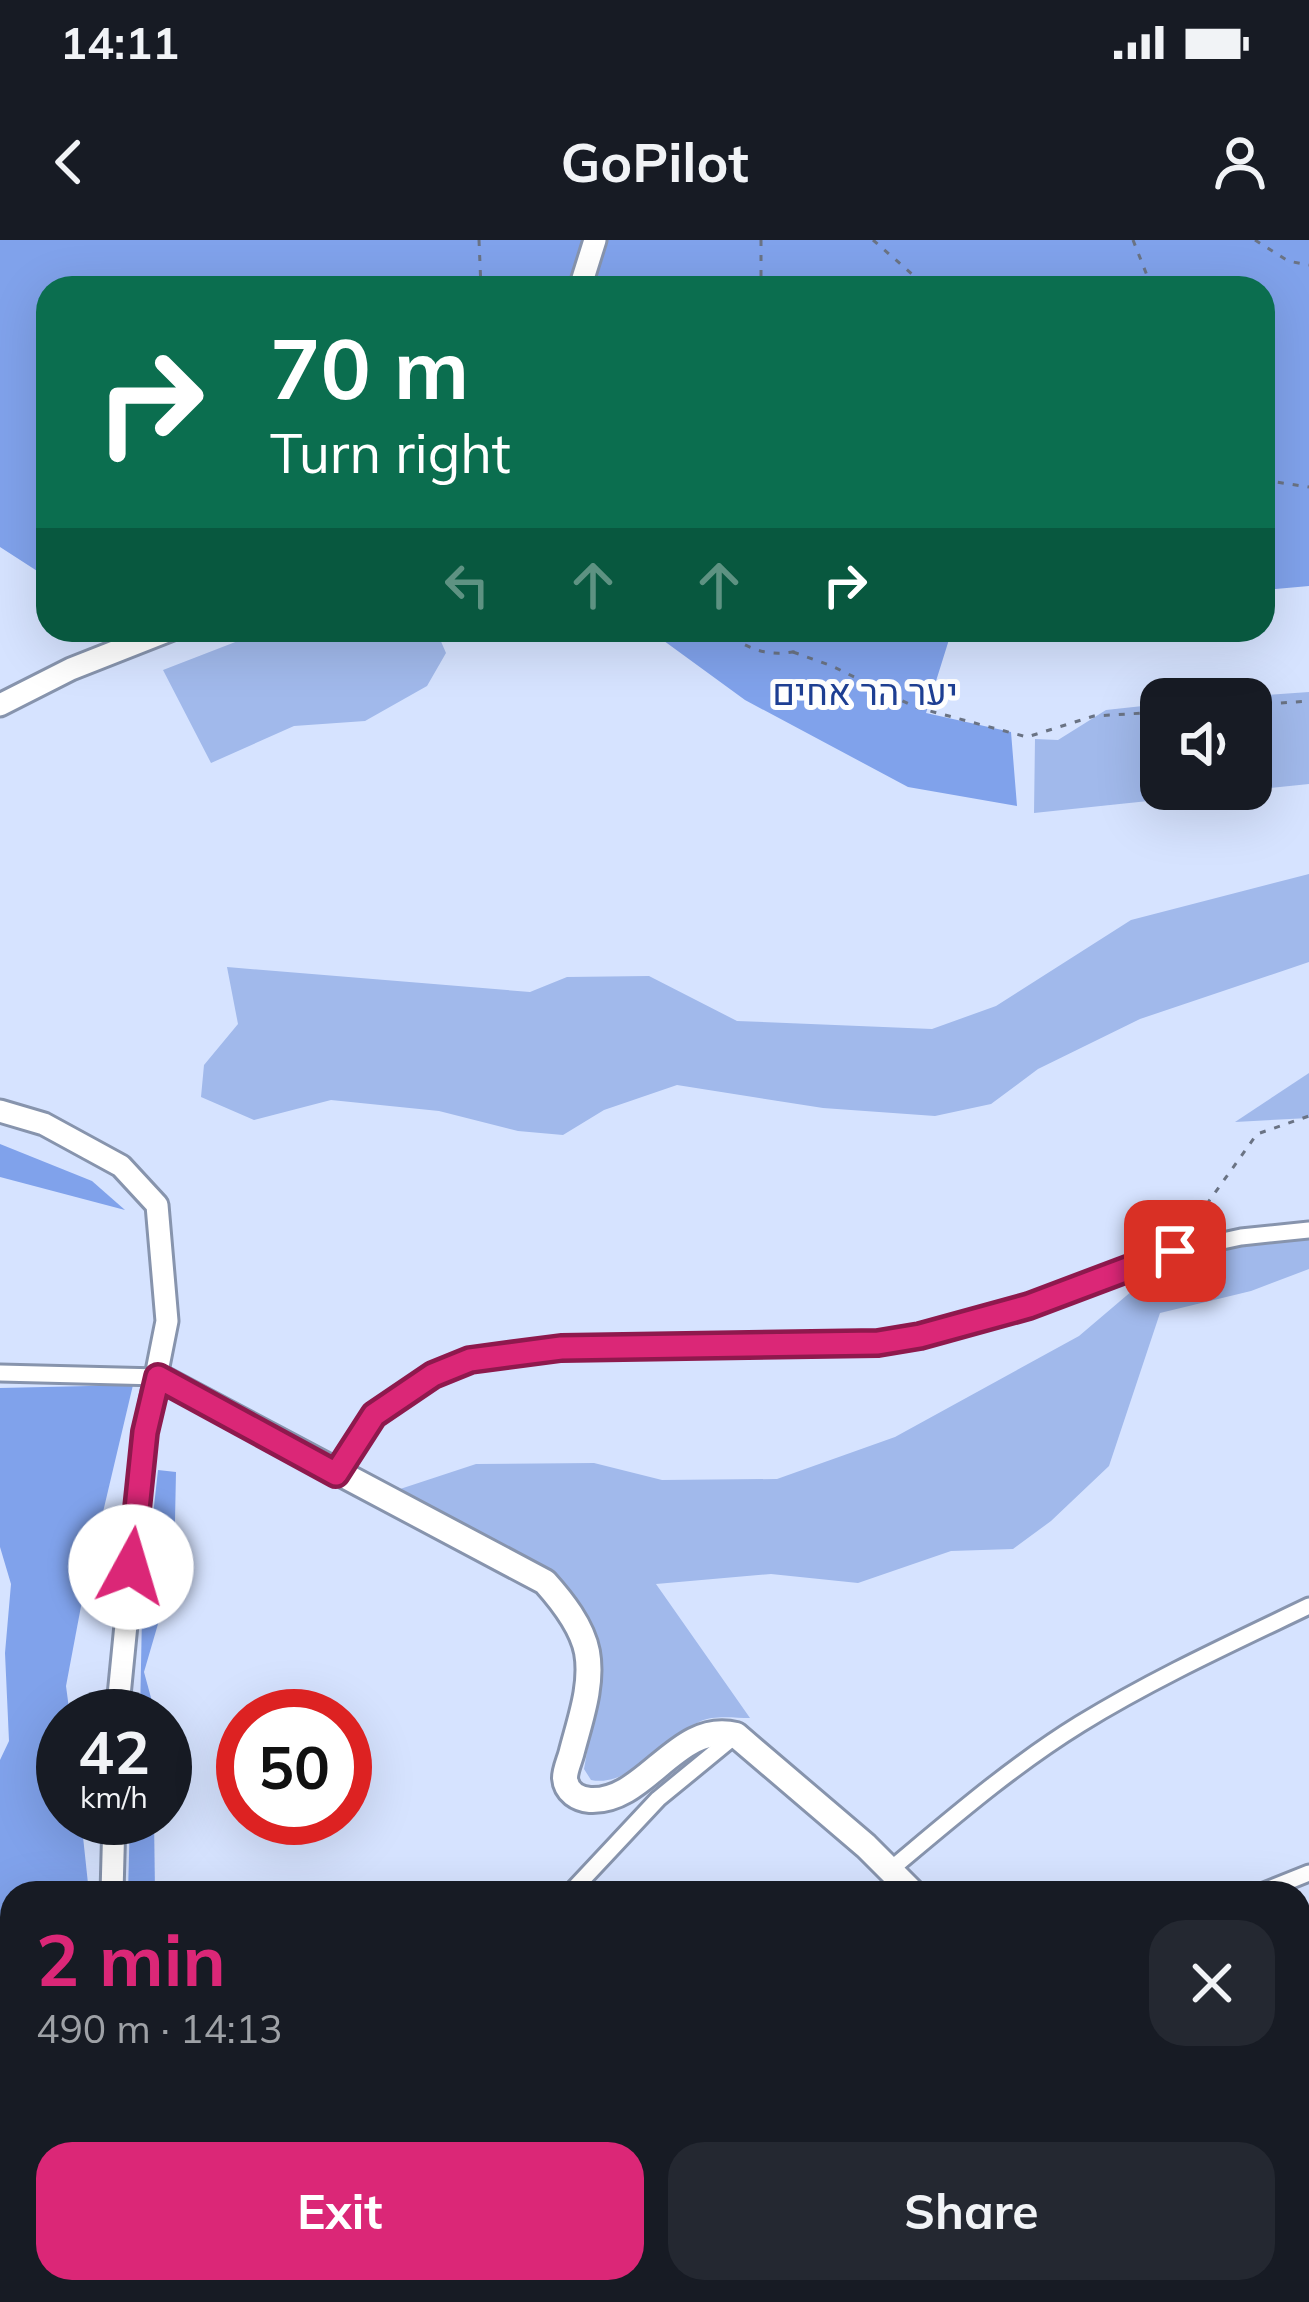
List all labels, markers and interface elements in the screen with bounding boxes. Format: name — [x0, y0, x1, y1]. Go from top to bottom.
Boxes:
text: 14:11 — [60, 14, 179, 70]
text: GoPilot — [560, 128, 749, 196]
icon: back — [36, 129, 102, 195]
icon: person — [1207, 129, 1273, 195]
text: 70 m — [270, 315, 469, 420]
icon: right — [72, 324, 228, 480]
text: Turn right — [270, 419, 511, 487]
icon: left — [434, 552, 500, 618]
icon: ahead — [560, 552, 626, 618]
icon: ahead — [686, 552, 752, 618]
icon: right — [812, 552, 878, 618]
park label: יער הר אחים — [772, 669, 958, 714]
map controls — [1140, 678, 1272, 810]
button: sound — [1140, 678, 1272, 810]
pin — [1124, 1200, 1226, 1302]
icon: arrive — [1142, 1218, 1208, 1284]
position arrow — [68, 1504, 194, 1630]
speed limit sign: 50 — [216, 1689, 372, 1845]
text: 42 — [78, 1714, 150, 1789]
text: km/h — [80, 1778, 148, 1816]
text: 2 min — [36, 1914, 226, 2004]
button: close — [1149, 1920, 1275, 2046]
text: 490 m · 14:13 — [36, 2004, 282, 2053]
button: Exit — [36, 2142, 644, 2280]
button: Share — [668, 2142, 1275, 2280]

